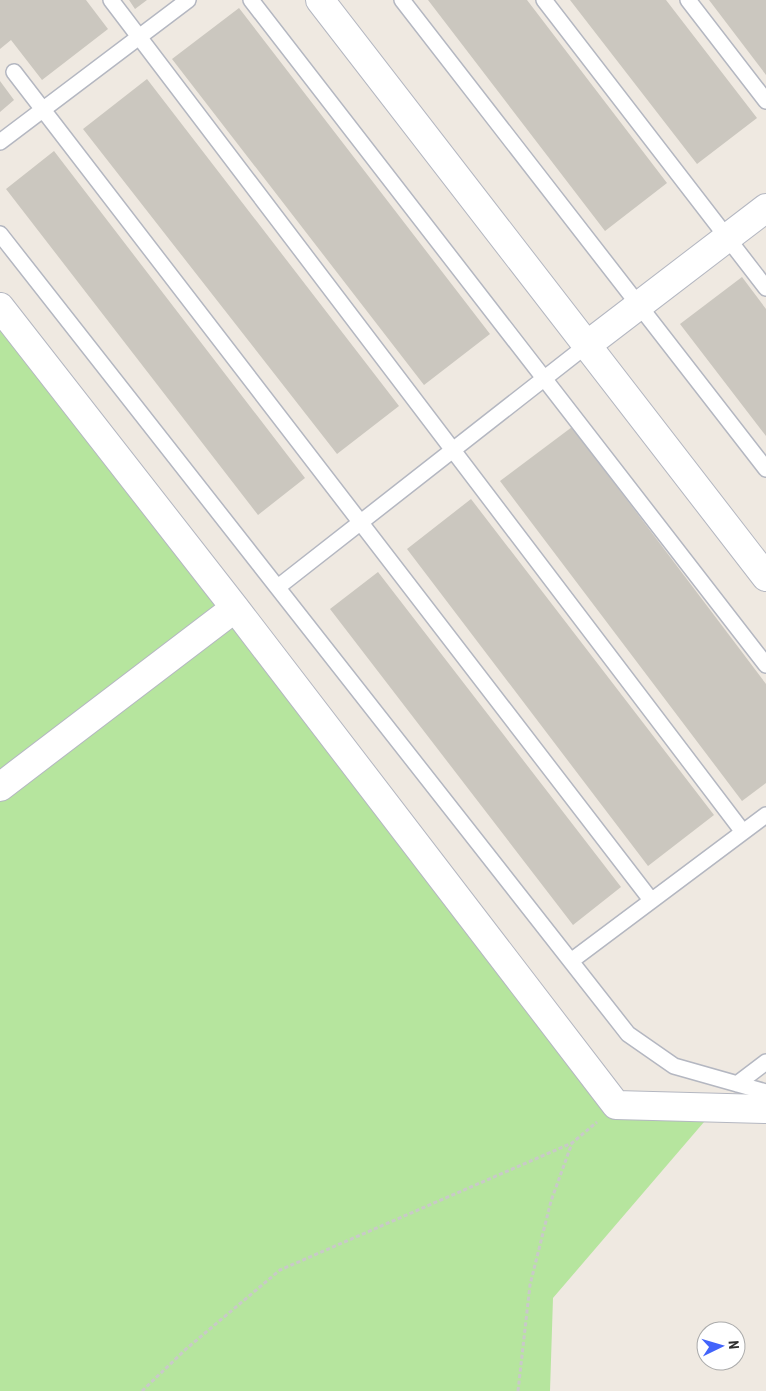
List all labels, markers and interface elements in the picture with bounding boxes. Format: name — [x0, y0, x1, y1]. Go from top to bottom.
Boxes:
north arrow — [696, 1321, 746, 1371]
text: N — [726, 1340, 742, 1350]

